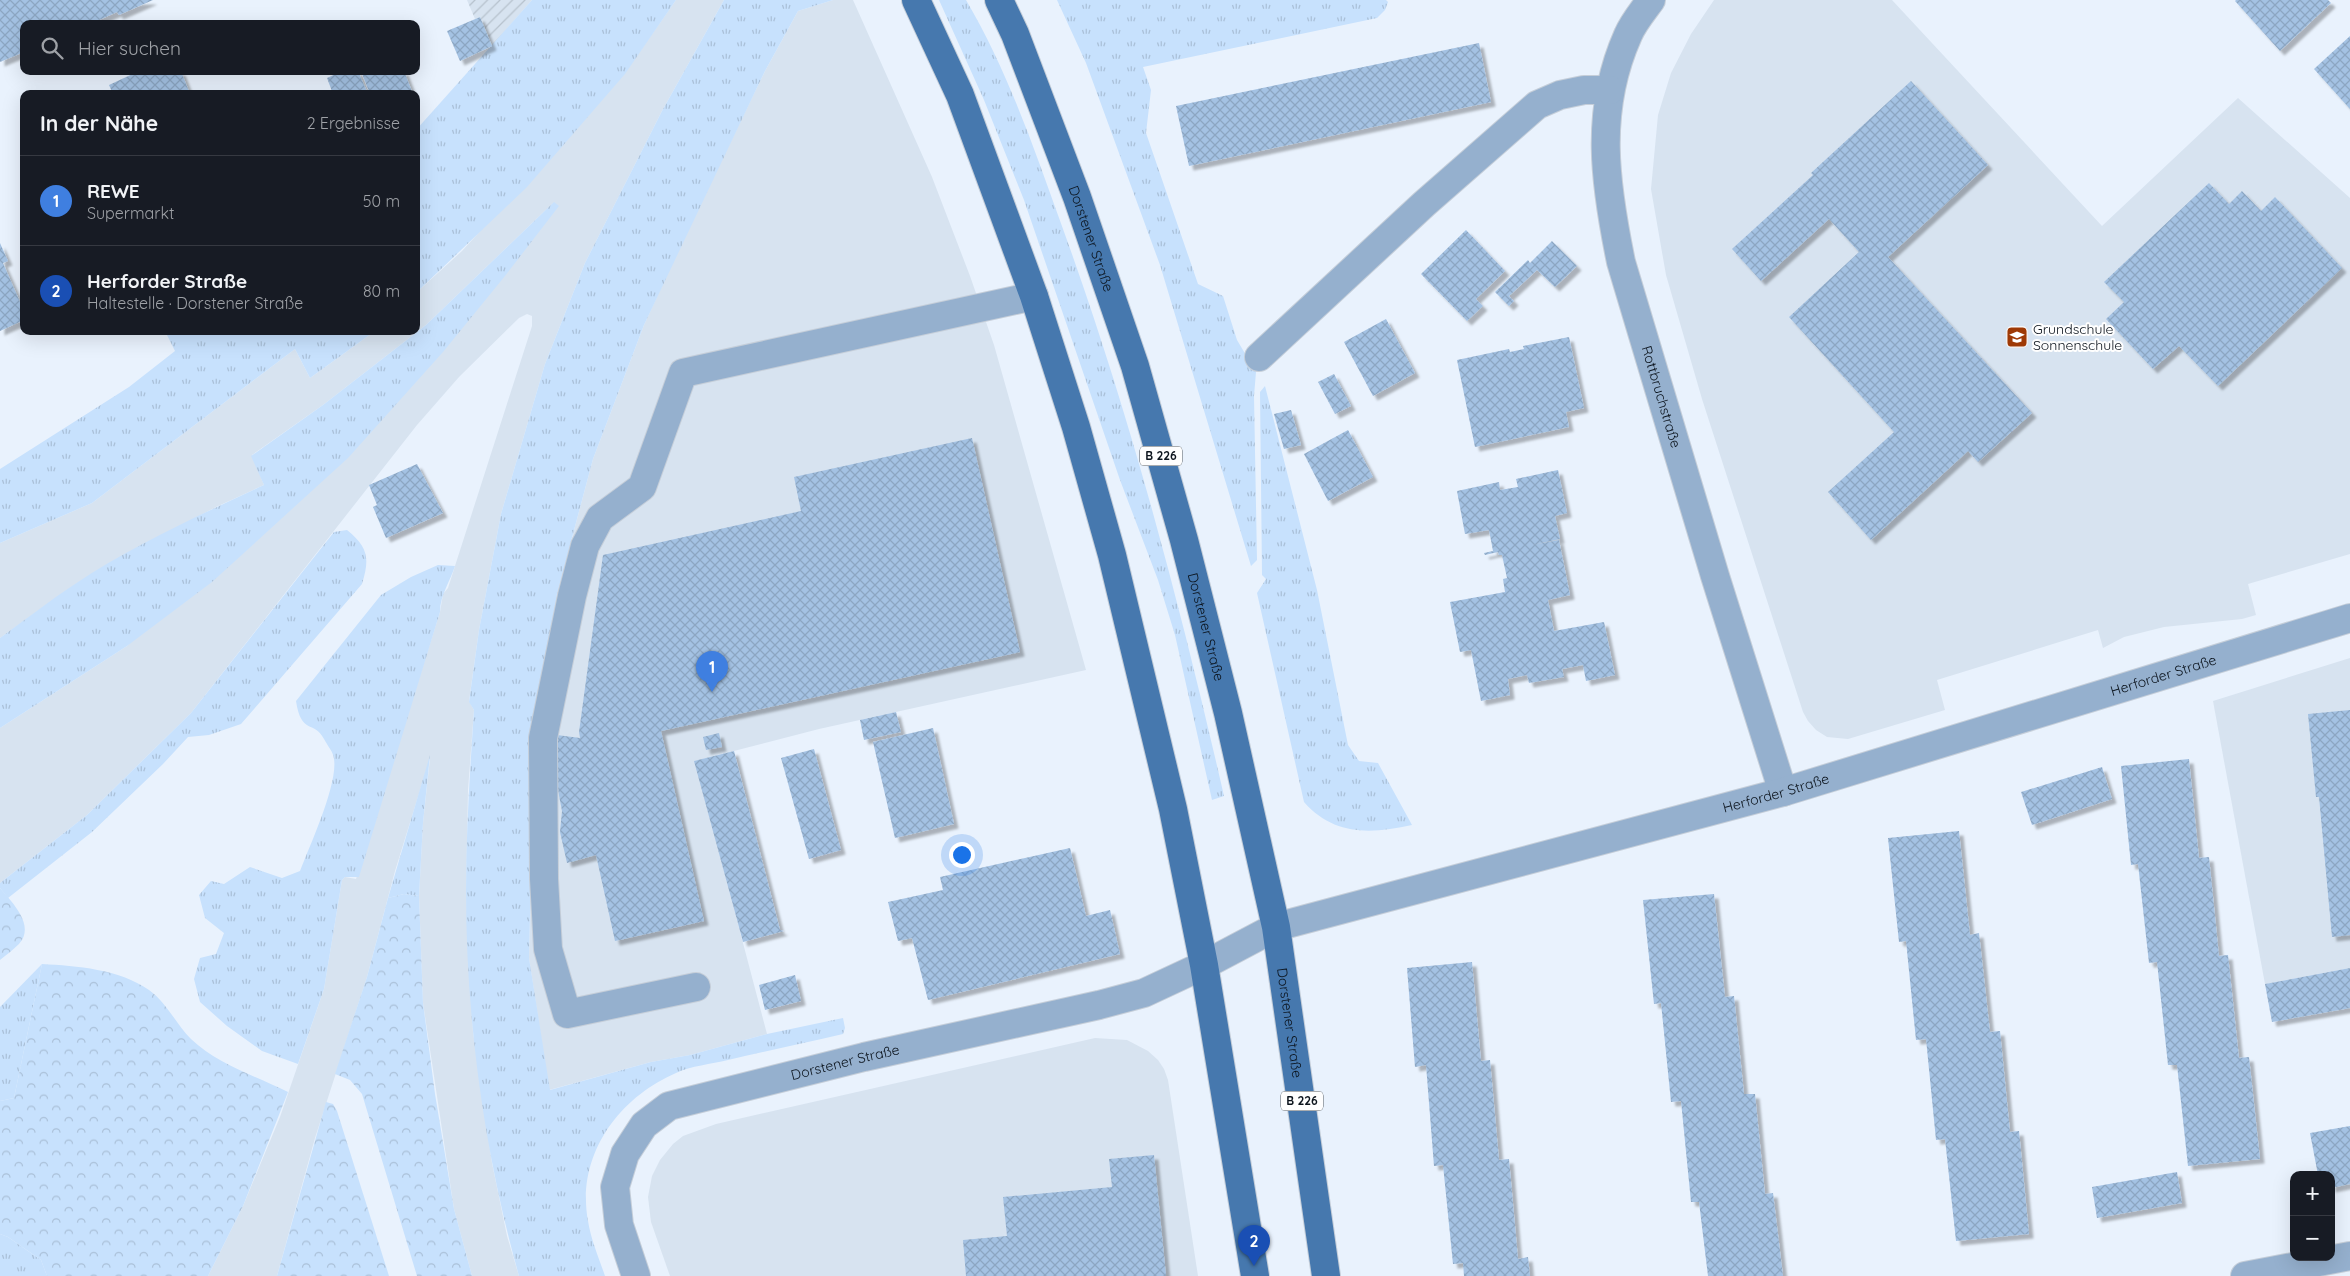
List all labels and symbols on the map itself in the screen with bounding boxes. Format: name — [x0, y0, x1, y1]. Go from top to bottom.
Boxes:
street label: Dorstener Straße — [1064, 183, 1118, 294]
place label: Grundschule Sonnenschule — [2033, 320, 2122, 354]
school or university icon: Grundschule Sonnenschule — [2005, 325, 2029, 349]
street label: Rottbruchstraße — [1638, 344, 1685, 450]
road number: B 226 — [1140, 446, 1182, 466]
street label: Dorstener Straße — [1184, 571, 1229, 683]
pin: 1 — [696, 651, 728, 692]
street label: Herforder Straße — [2108, 651, 2219, 700]
street label: Herforder Straße — [1721, 769, 1831, 817]
your location — [949, 842, 975, 868]
street label: Dorstener Straße — [1273, 966, 1307, 1079]
street label: Dorstener Straße — [789, 1040, 901, 1084]
road number: B 226 — [1281, 1092, 1323, 1110]
pin: 2 — [1238, 1225, 1270, 1266]

